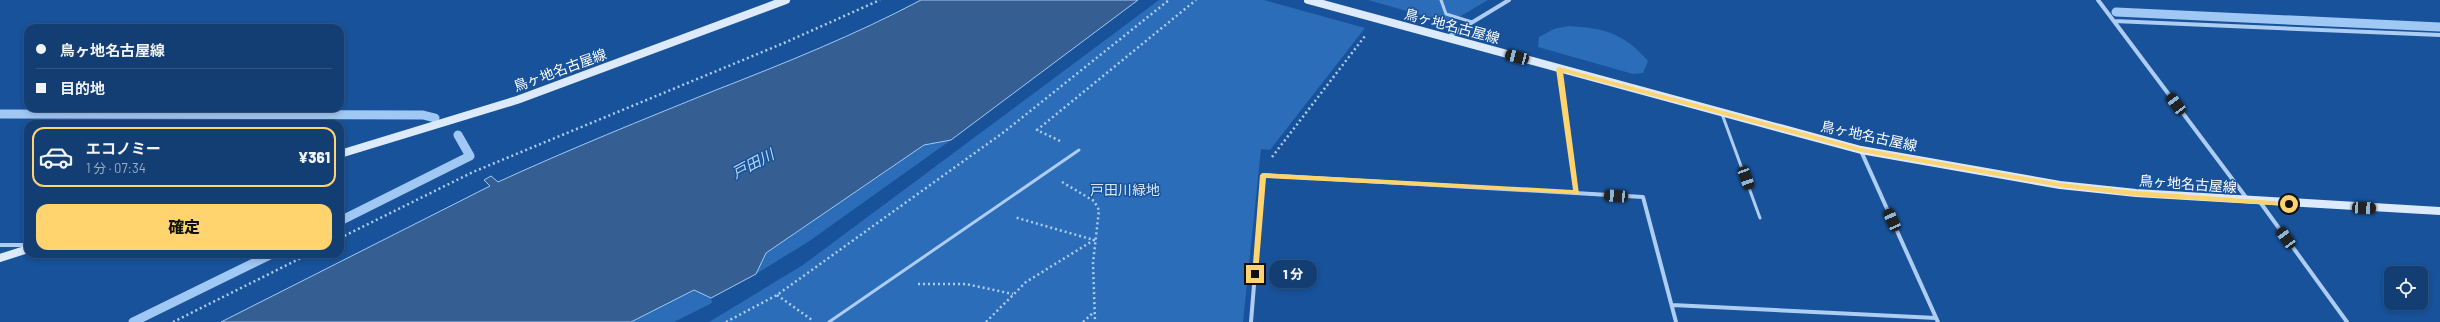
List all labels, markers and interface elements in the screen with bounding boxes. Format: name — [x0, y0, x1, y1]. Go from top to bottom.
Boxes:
street label: 鳥ヶ地名古屋線 — [1403, 5, 1502, 46]
text: 鳥ヶ地名古屋線 — [60, 41, 165, 59]
street label: 鳥ヶ地名古屋線 — [511, 45, 609, 94]
car — [1504, 48, 1530, 66]
text: 目的地 — [60, 79, 105, 97]
car — [2164, 91, 2188, 117]
street label: 鳥ヶ地名古屋線 — [1819, 117, 1919, 154]
icon: car — [38, 139, 74, 175]
text: エコノミー — [86, 139, 161, 157]
water label: 戸田川 — [728, 144, 778, 182]
text: ¥361 — [298, 148, 330, 166]
text: 1 分 · 07:34 — [86, 160, 146, 176]
car — [1736, 165, 1756, 191]
street label: 鳥ヶ地名古屋線 — [2139, 172, 2238, 195]
park label: 戸田川緑地 — [1090, 181, 1160, 198]
car — [1604, 189, 1628, 203]
route start — [2280, 195, 2298, 213]
car — [2352, 201, 2376, 215]
button: 確定 — [36, 204, 332, 250]
car — [1882, 207, 1902, 233]
car — [2274, 225, 2298, 251]
callout: 1 分 — [1269, 260, 1317, 288]
route end — [1246, 265, 1264, 283]
text: 1 分 — [1283, 266, 1303, 282]
map controls — [2384, 266, 2428, 310]
button: locate — [2384, 266, 2428, 310]

